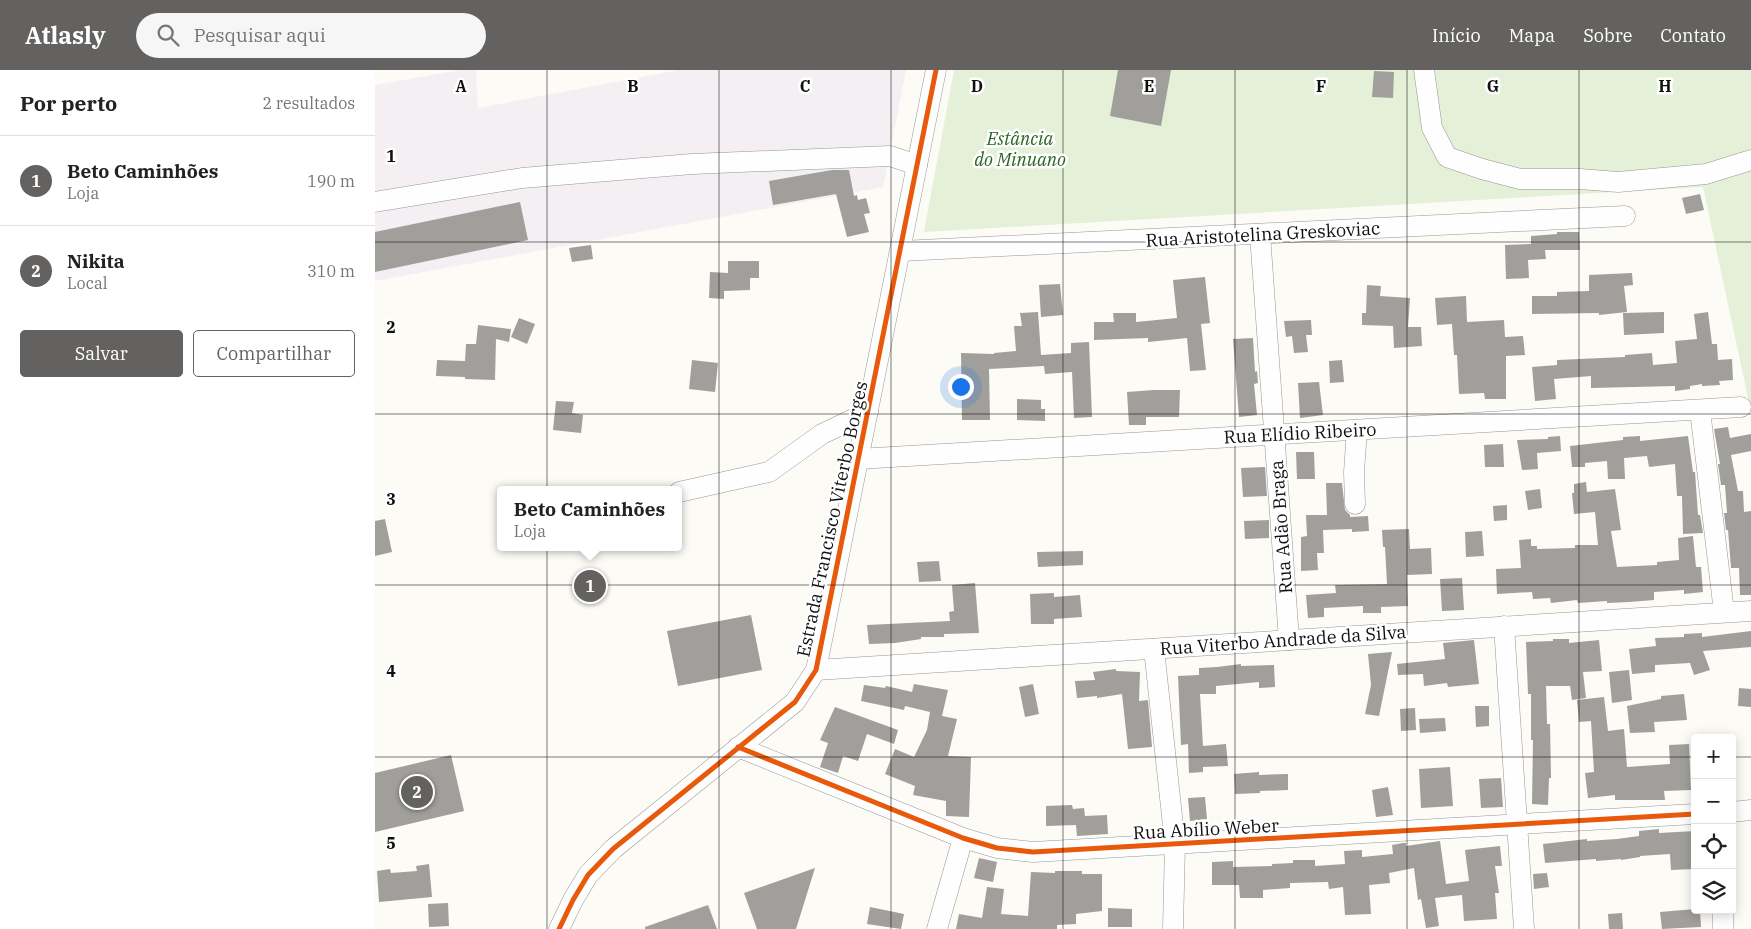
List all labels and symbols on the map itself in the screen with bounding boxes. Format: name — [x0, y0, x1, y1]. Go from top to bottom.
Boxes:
text: A — [455, 76, 467, 96]
text: B — [627, 76, 639, 96]
text: C — [800, 76, 810, 96]
text: D — [971, 76, 983, 96]
text: E — [1144, 76, 1154, 96]
text: F — [1316, 76, 1326, 96]
text: G — [1487, 76, 1499, 96]
text: H — [1659, 76, 1672, 96]
park label: Estância do Minuano — [974, 127, 1066, 171]
text: 1 — [386, 146, 396, 166]
street label: Rua Aristotelina Greskoviac — [1145, 216, 1381, 252]
text: 2 — [386, 317, 396, 337]
your location — [948, 374, 974, 400]
street label: Estrada Francisco Viterbo Borges — [791, 379, 873, 659]
street label: Rua Elídio Ribeiro — [1223, 418, 1377, 448]
street label: Rua Adão Braga — [1265, 459, 1297, 595]
text: 3 — [386, 489, 396, 509]
pin: 1 — [574, 567, 606, 605]
street label: Rua Viterbo Andrade da Silva — [1159, 620, 1407, 660]
text: 4 — [386, 661, 396, 681]
pin: 2 — [401, 773, 433, 811]
street label: Rua Abílio Weber — [1132, 814, 1280, 844]
text: 5 — [386, 833, 396, 853]

